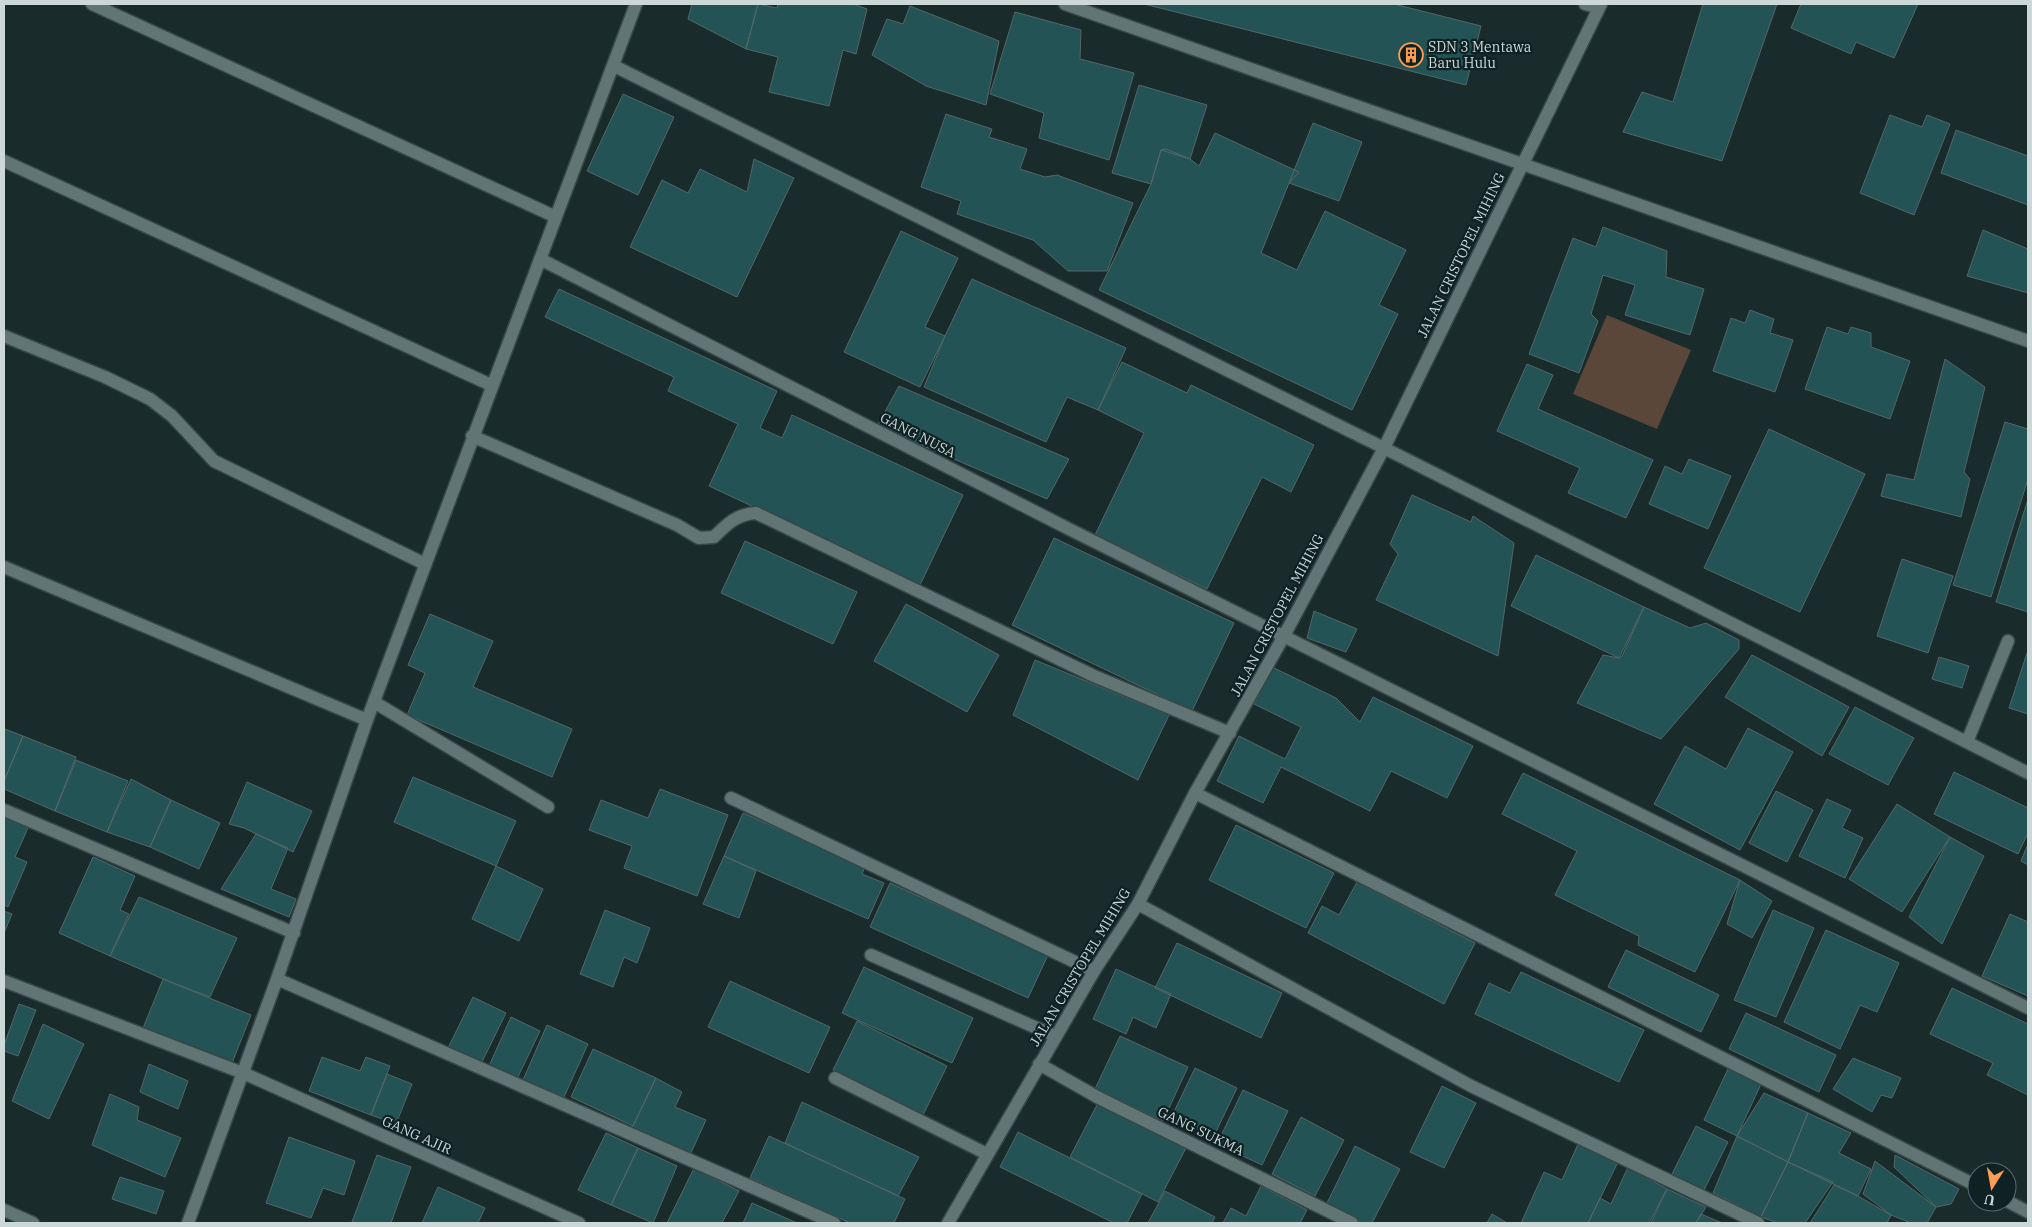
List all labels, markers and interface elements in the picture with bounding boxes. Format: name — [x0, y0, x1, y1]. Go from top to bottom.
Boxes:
place label: SDN 3 Mentawa Baru Hulu — [1428, 38, 1532, 72]
building icon: SDN 3 Mentawa Baru Hulu — [1398, 42, 1424, 68]
street label: JALAN CRISTOPEL MIHING — [1413, 170, 1509, 340]
street label: GANG NUSA — [877, 408, 959, 462]
street label: JALAN CRISTOPEL MIHING — [1226, 531, 1328, 699]
street label: JALAN CRISTOPEL MIHING — [1026, 885, 1134, 1049]
street label: GANG SUKMA — [1155, 1102, 1248, 1160]
street label: GANG AJIR — [379, 1112, 455, 1159]
north arrow — [1967, 1162, 2017, 1212]
text: U — [1982, 1190, 1997, 1210]

